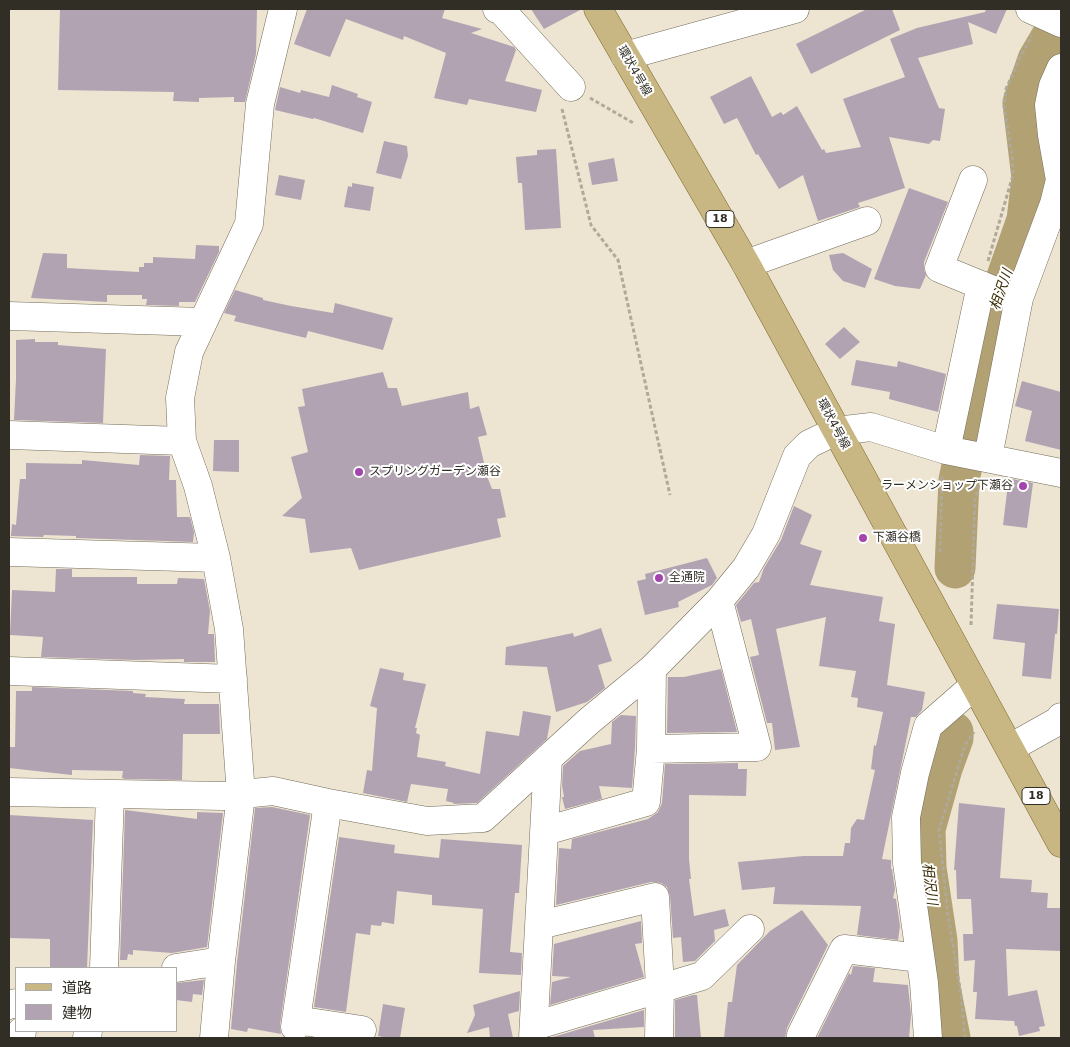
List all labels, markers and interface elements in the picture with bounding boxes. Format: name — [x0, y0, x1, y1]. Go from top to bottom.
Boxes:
street label: 環状4号線 — [614, 43, 654, 99]
road number: 18 — [706, 210, 734, 228]
water label: 相沢川 — [987, 267, 1017, 313]
street label: 環状4号線 — [814, 396, 852, 452]
place label: スプリングガーデン瀬谷 — [369, 465, 501, 479]
marker: スプリングガーデン瀬谷 — [353, 466, 365, 478]
place label: ラーメンショップ下瀬谷 — [881, 479, 1013, 493]
marker: ラーメンショップ下瀬谷 — [1017, 480, 1029, 492]
place label: 下瀬谷橋 — [873, 531, 921, 545]
marker: 下瀬谷橋 — [857, 532, 869, 544]
place label: 全通院 — [669, 571, 705, 585]
marker: 全通院 — [653, 572, 665, 584]
road number: 18 — [1022, 788, 1050, 804]
water label: 相沢川 — [918, 862, 940, 906]
legend — [15, 967, 178, 1032]
text: 道路 — [62, 979, 92, 997]
text: 建物 — [62, 1004, 92, 1022]

